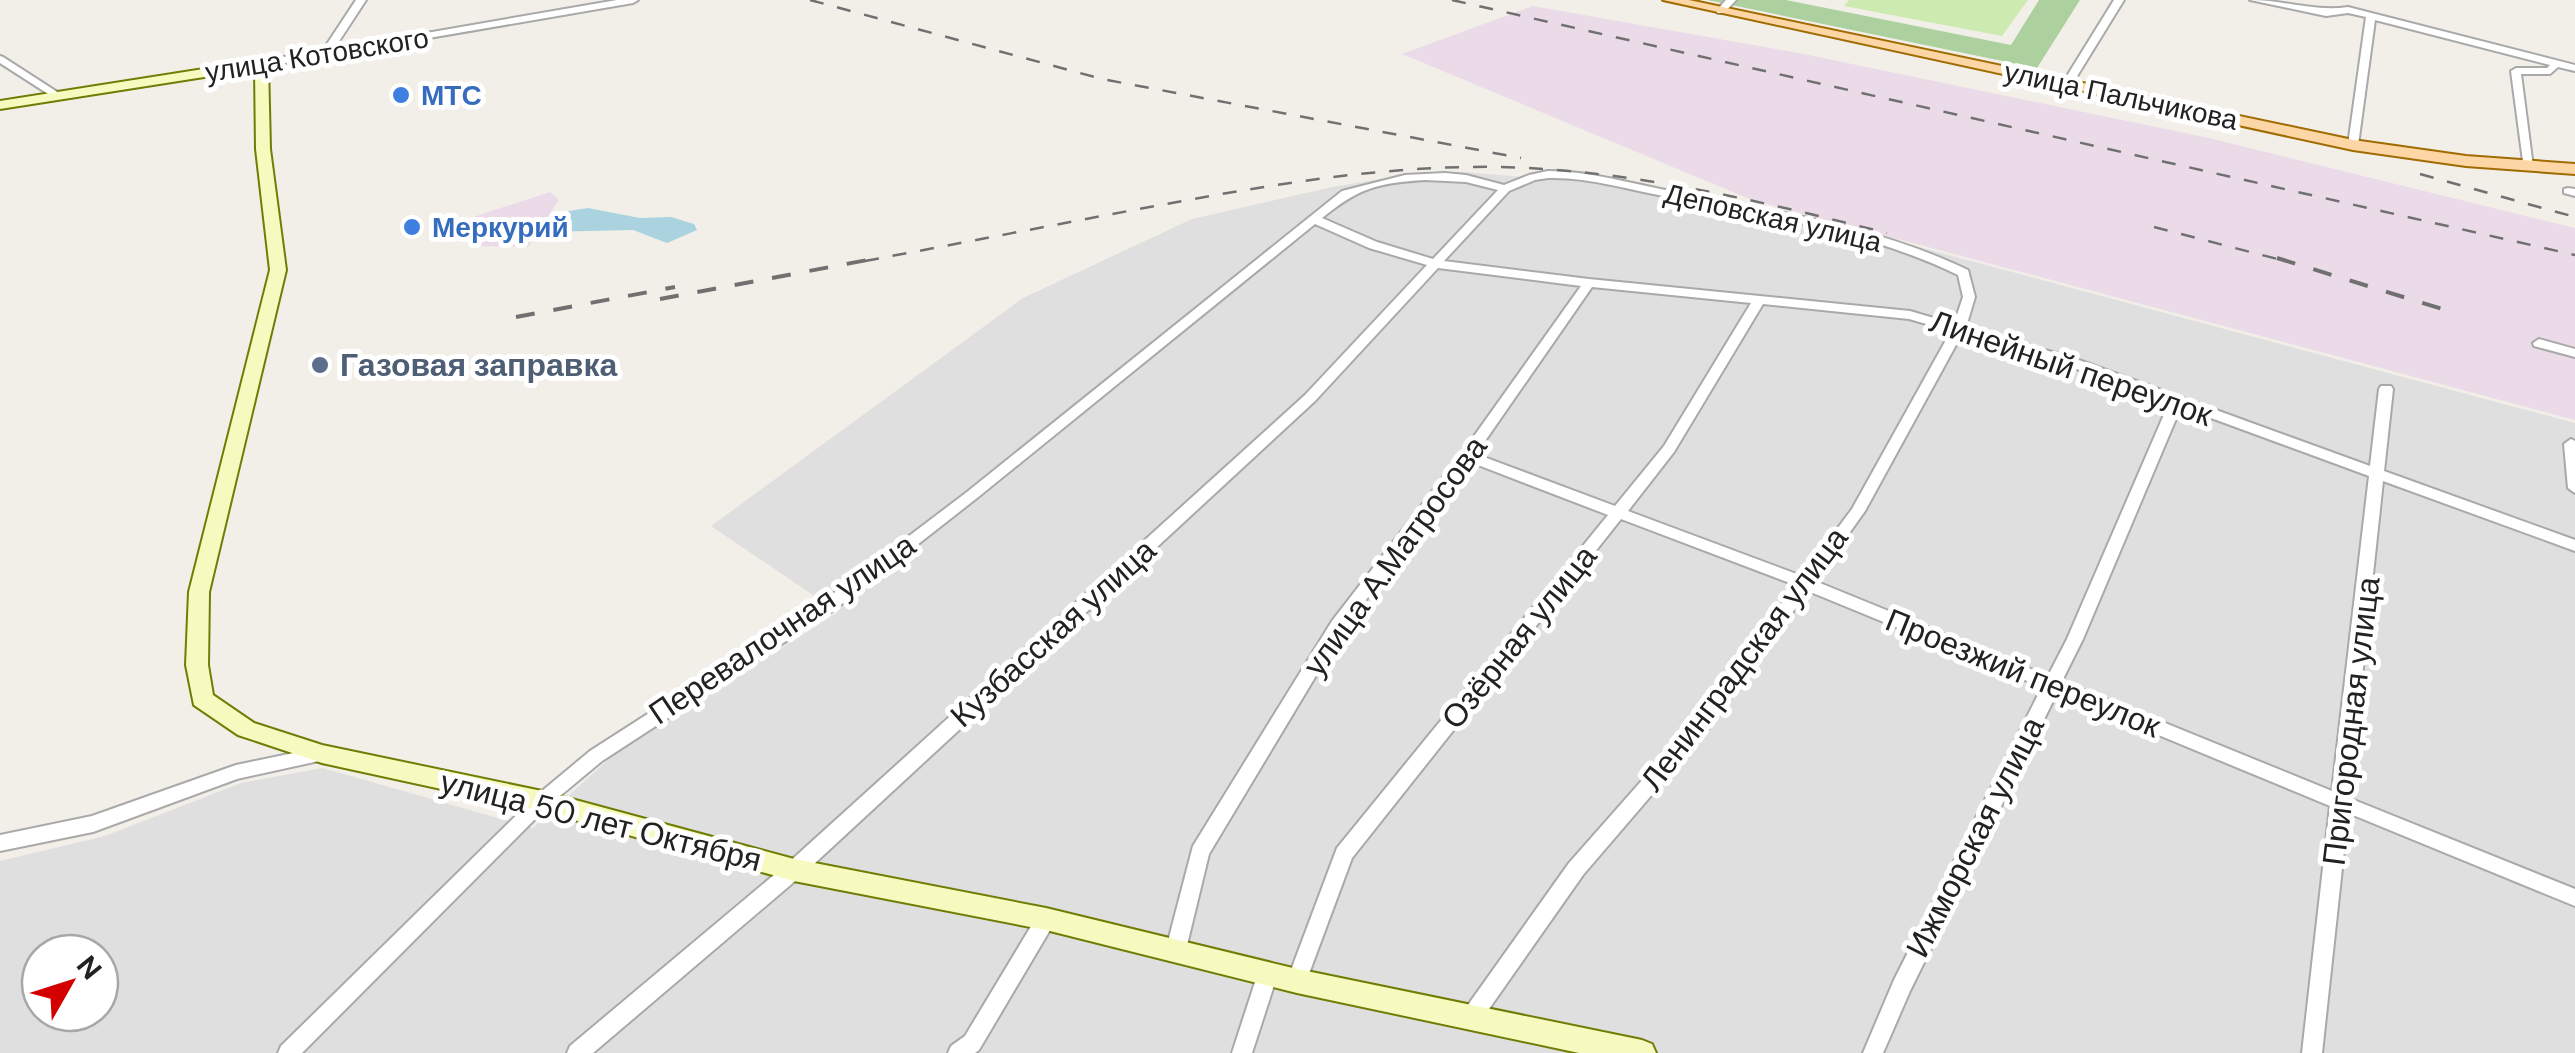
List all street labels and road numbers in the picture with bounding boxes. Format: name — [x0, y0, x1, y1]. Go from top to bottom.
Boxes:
street label: улица Котовского — [203, 19, 431, 91]
street label: улица Пальчикова — [2001, 53, 2242, 139]
street label: Деповская улица — [1661, 175, 1886, 261]
street label: Линейный переулок — [1924, 300, 2219, 436]
street label: улица А.Матросова — [1294, 427, 1496, 684]
street label: Ленинградская улица — [1631, 518, 1857, 800]
street label: Перевалочная улица — [641, 524, 924, 734]
street label: Кузбасская улица — [941, 529, 1165, 736]
street label: Озёрная улица — [1432, 536, 1606, 737]
street label: Пригородная улица — [2312, 574, 2390, 868]
street label: Проезжий переулок — [1880, 599, 2167, 748]
street label: Ижморская улица — [1896, 710, 2054, 964]
street label: улица 50 лет Октября — [436, 761, 766, 881]

